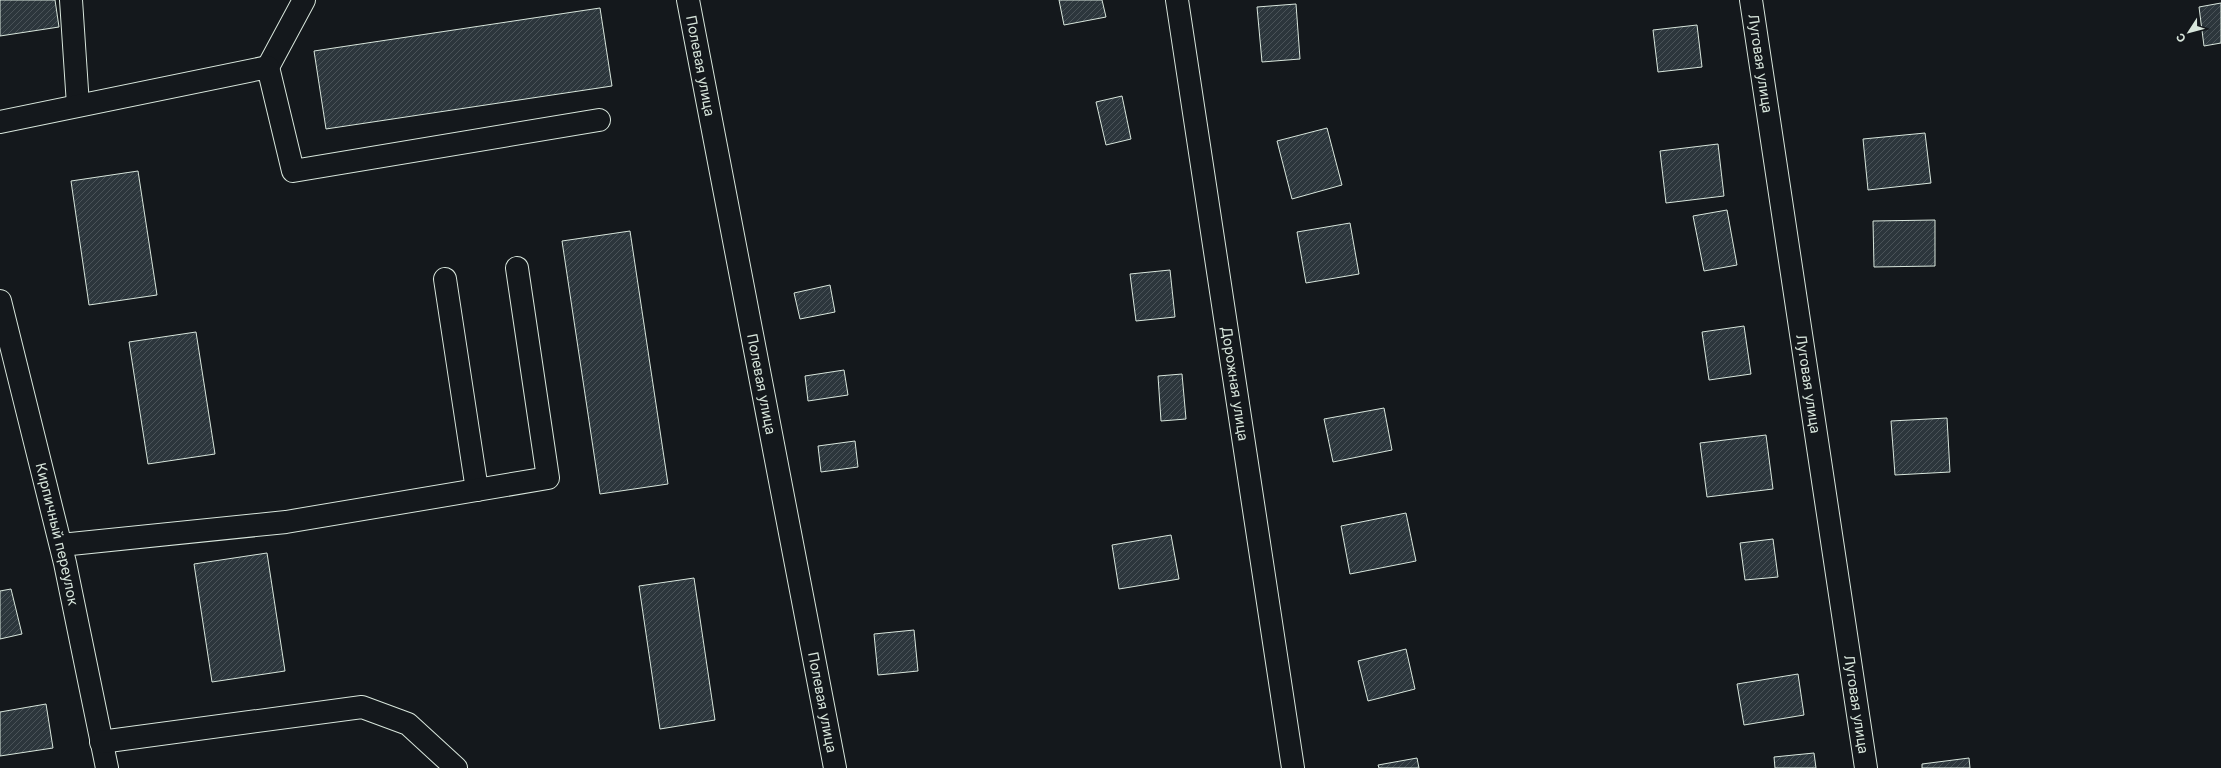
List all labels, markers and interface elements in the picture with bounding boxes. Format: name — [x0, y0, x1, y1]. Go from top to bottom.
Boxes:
street label: Луговая улица — [1745, 12, 1777, 114]
north arrow — [2169, 12, 2209, 52]
street label: Полевая улица — [683, 14, 719, 118]
text: С — [2173, 30, 2189, 45]
street label: Дорожная улица — [1218, 325, 1252, 442]
street label: Полевая улица — [744, 332, 780, 436]
street label: Луговая улица — [1793, 333, 1825, 434]
street label: Кирпичный переулок — [32, 461, 83, 607]
street label: Полевая улица — [805, 650, 841, 754]
street label: Луговая улица — [1841, 653, 1873, 755]

